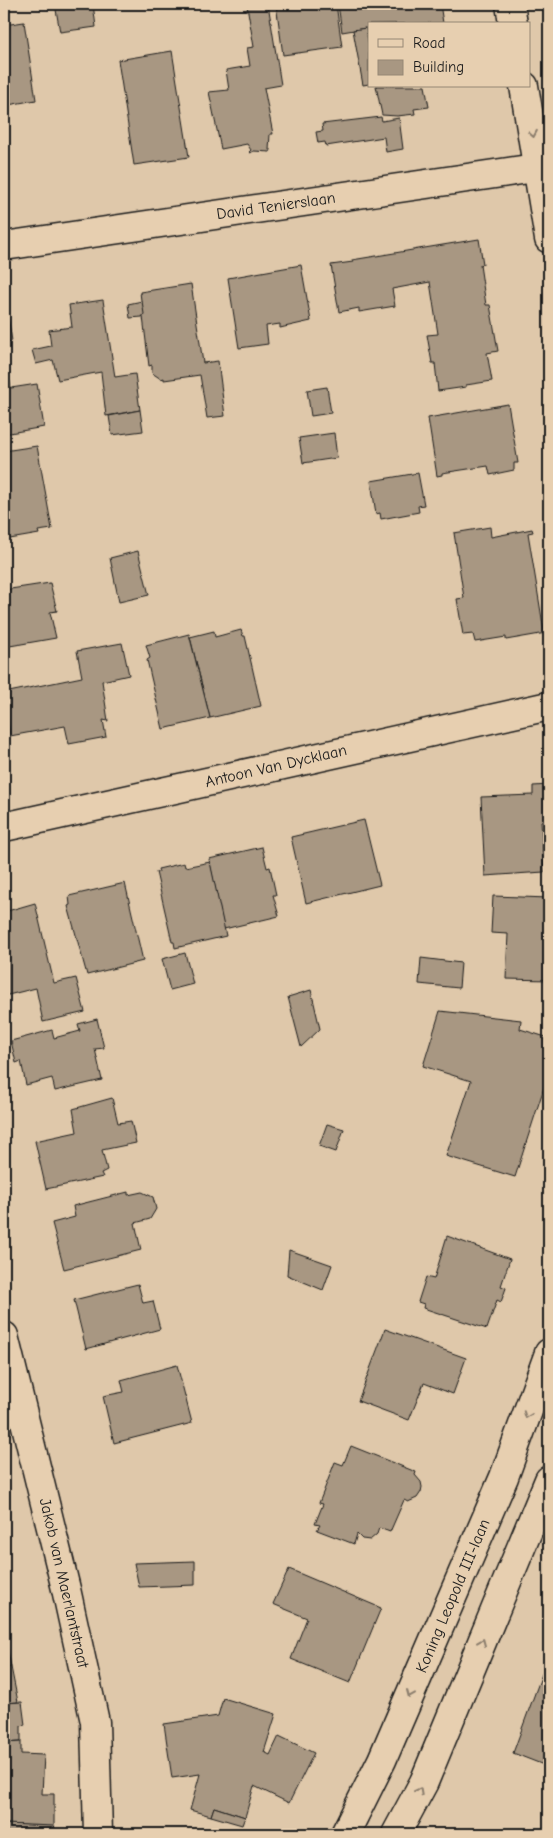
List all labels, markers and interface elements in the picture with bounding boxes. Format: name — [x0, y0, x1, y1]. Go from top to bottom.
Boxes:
legend — [368, 22, 530, 88]
text: Road — [413, 34, 445, 52]
text: Building — [413, 58, 464, 76]
one-way arrow — [527, 130, 537, 139]
street label: David Tenierslaan — [215, 189, 337, 223]
street label: Antoon Van Dycklaan — [203, 741, 349, 791]
one-way arrow — [523, 1410, 533, 1419]
street label: Jakob van Maerlantstraat — [36, 1496, 92, 1670]
street label: Koning Leopold III-laan — [412, 1516, 494, 1676]
one-way arrow — [476, 1638, 486, 1647]
one-way arrow — [406, 1689, 417, 1698]
one-way arrow — [412, 1788, 422, 1797]

